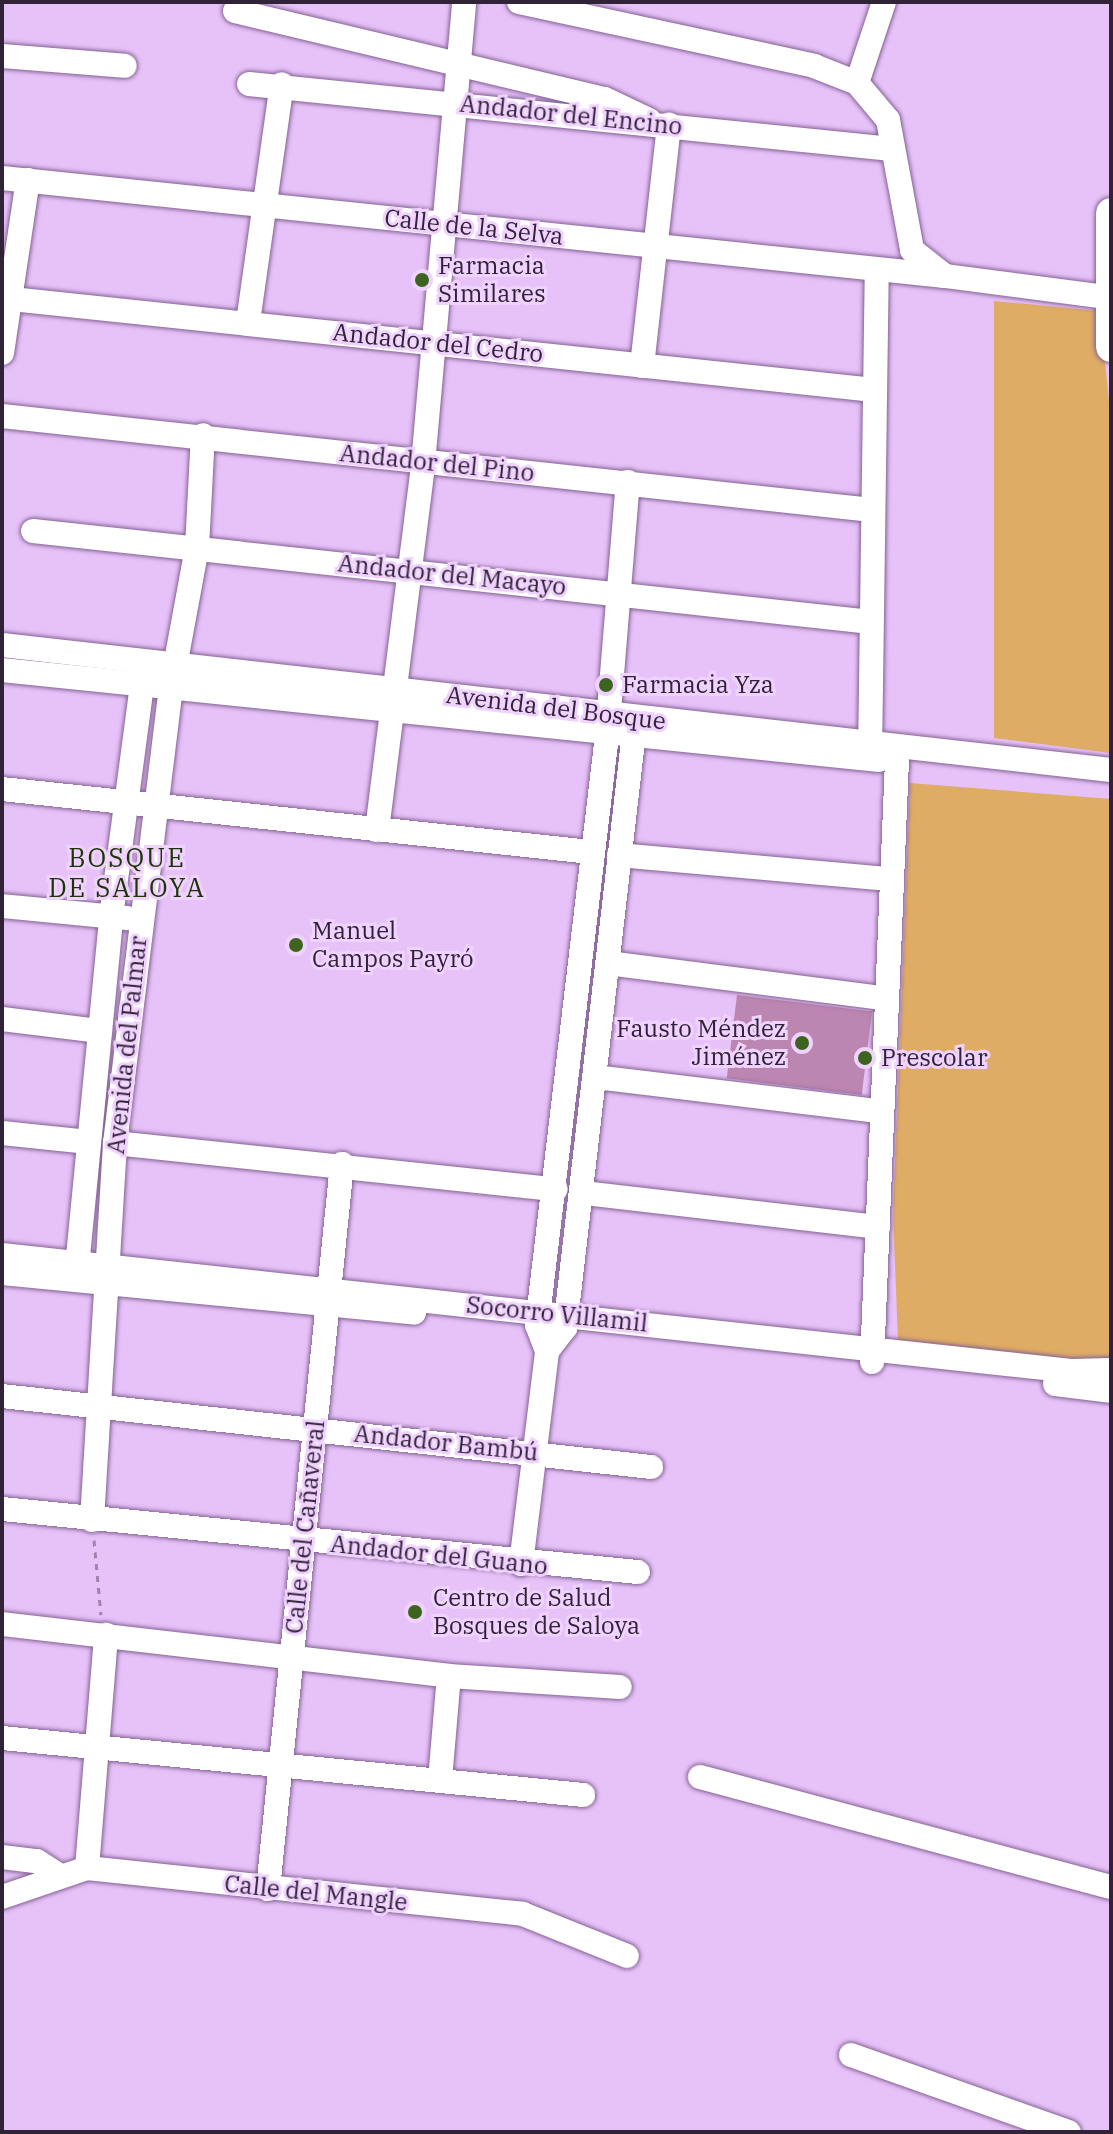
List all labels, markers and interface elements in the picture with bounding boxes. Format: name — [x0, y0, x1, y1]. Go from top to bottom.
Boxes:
street label: Andador del Encino — [458, 89, 684, 141]
street label: Calle de la Selva — [383, 203, 565, 251]
place label: Farmacia Similares — [438, 252, 546, 308]
marker: Farmacia Similares — [413, 271, 431, 289]
street label: Andador del Cedro — [331, 318, 545, 368]
street label: Andador del Pino — [338, 438, 536, 488]
street label: Andador del Macayo — [336, 549, 568, 601]
place label: Farmacia Yza — [622, 671, 774, 699]
marker: Farmacia Yza — [597, 676, 615, 694]
street label: Avenida del Bosque — [445, 680, 667, 736]
district label: BOSQUE DE SALOYA — [48, 842, 206, 904]
place label: Manuel Campos Payró — [312, 917, 474, 973]
street label: Avenida del Palmar — [101, 934, 153, 1156]
marker: Manuel Campos Payró — [287, 936, 305, 954]
place label: Fausto Méndez Jiménez — [616, 1015, 786, 1071]
marker: Fausto Méndez Jiménez — [793, 1034, 811, 1052]
place label: Prescolar — [881, 1044, 988, 1072]
marker: Prescolar — [856, 1049, 874, 1067]
street label: Socorro Villamil — [465, 1290, 649, 1338]
street label: Calle del Cañaveral — [279, 1419, 331, 1635]
street label: Andador Bambú — [352, 1419, 540, 1467]
street label: Andador del Guano — [329, 1529, 549, 1581]
place label: Centro de Salud Bosques de Saloya — [433, 1584, 640, 1640]
marker: Centro de Salud Bosques de Saloya — [404, 1601, 426, 1623]
street label: Calle del Mangle — [223, 1869, 409, 1917]

